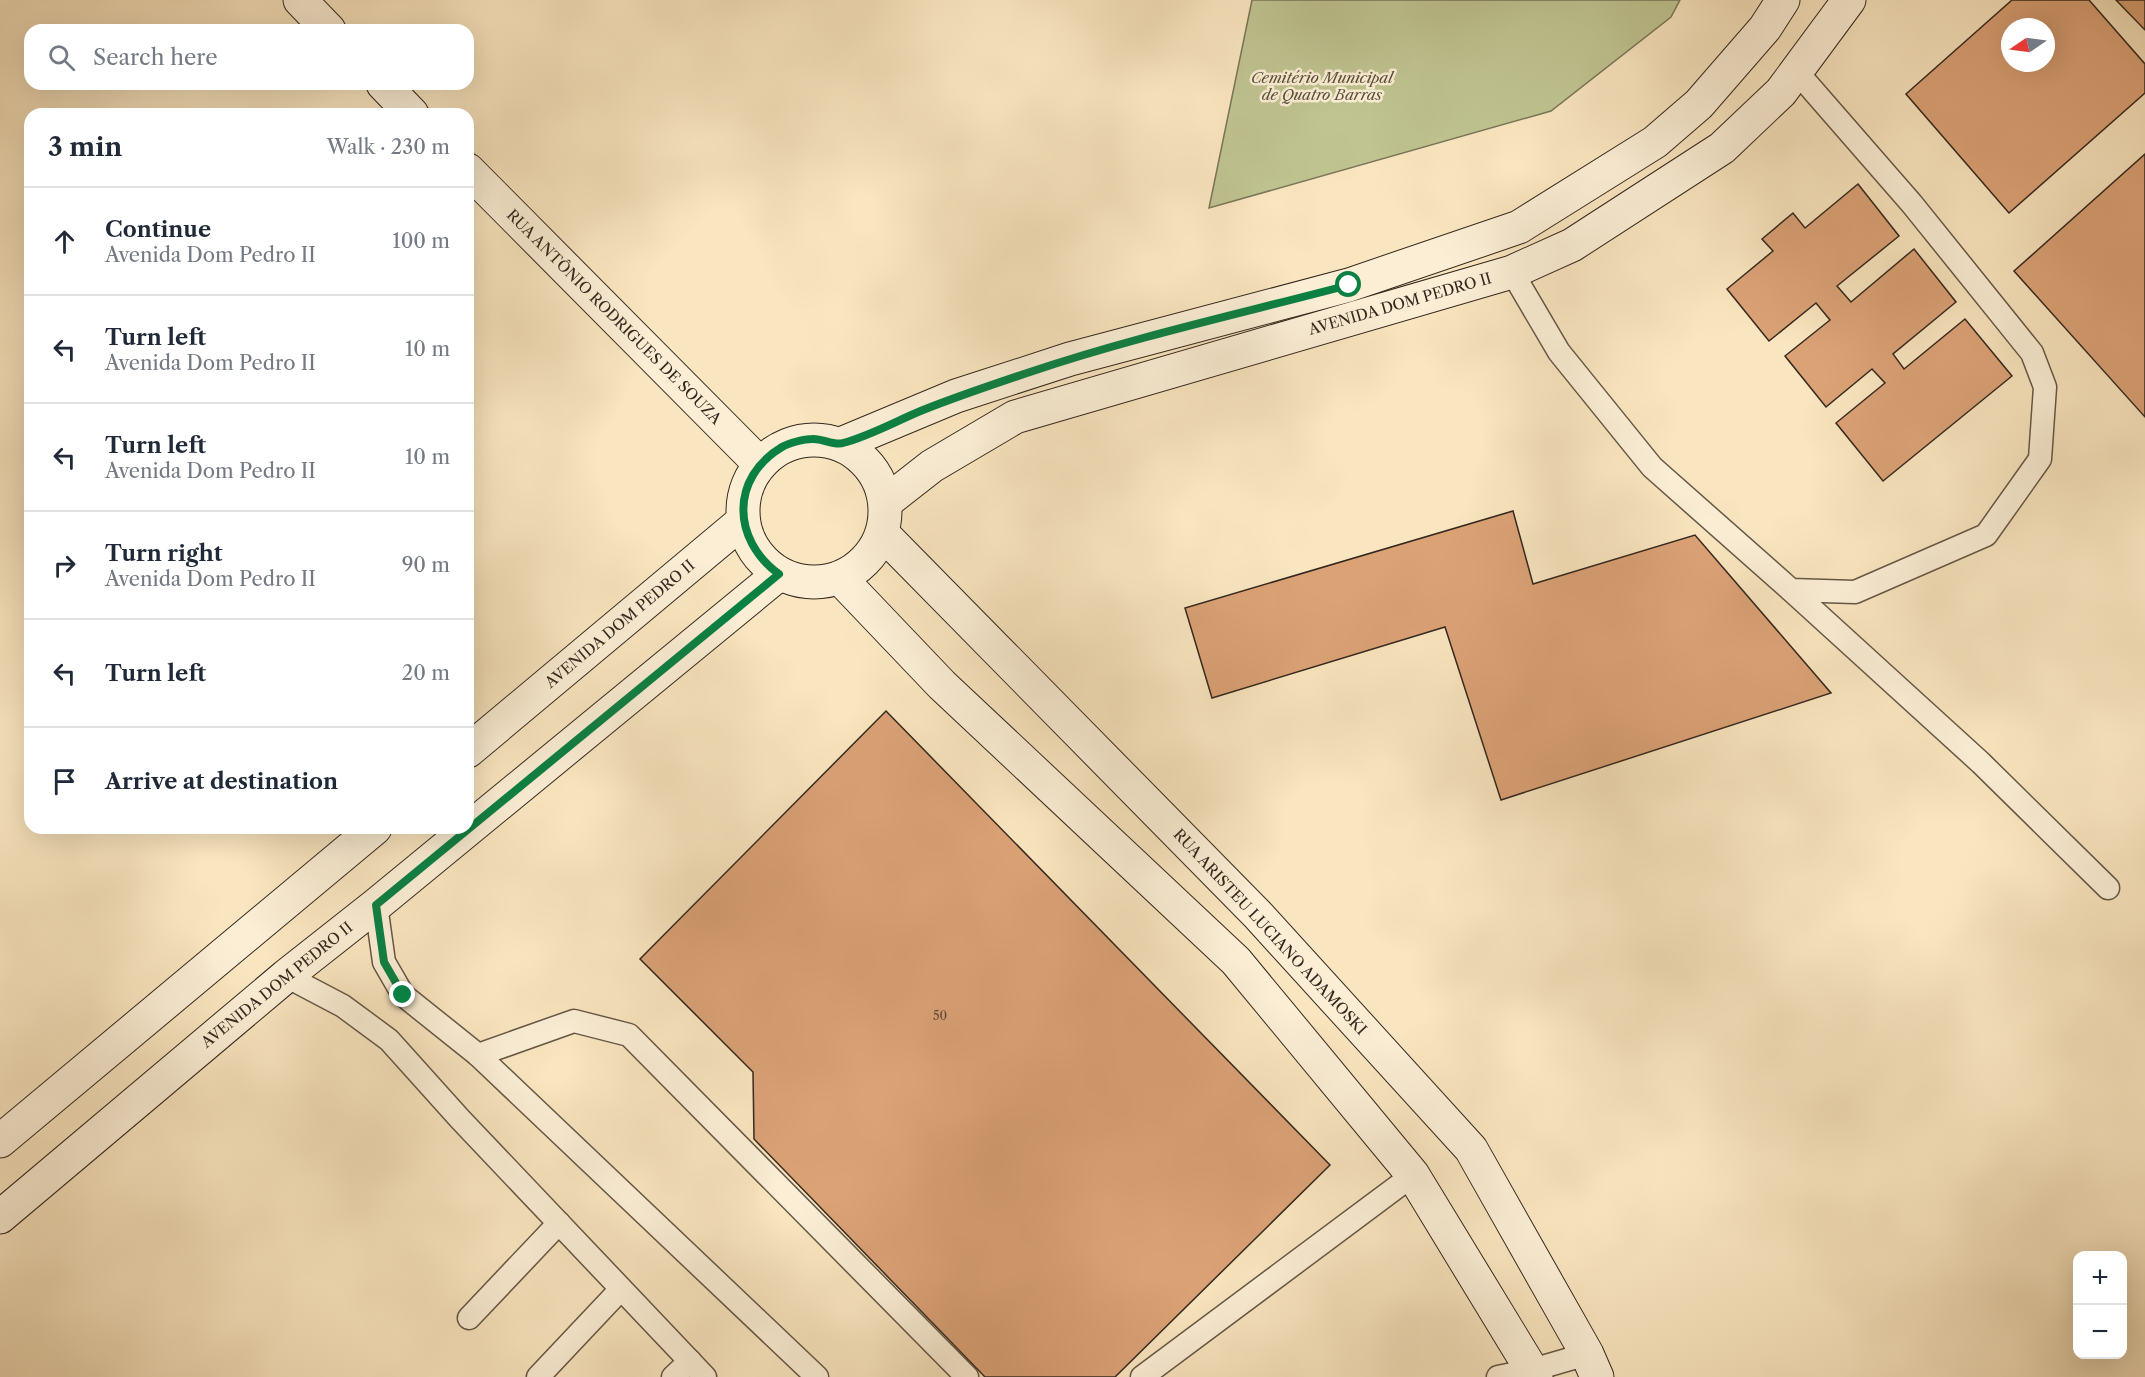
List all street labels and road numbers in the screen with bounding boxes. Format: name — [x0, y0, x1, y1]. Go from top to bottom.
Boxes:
street label: RUA ANTÔNIO RODRIGUES DE SOUZA — [503, 205, 726, 429]
street label: AVENIDA DOM PEDRO II — [1305, 268, 1494, 339]
street label: AVENIDA DOM PEDRO II — [540, 555, 698, 692]
street label: RUA ARISTEU LUCIANO ADAMOSKI — [1170, 825, 1371, 1039]
street label: AVENIDA DOM PEDRO II — [196, 918, 356, 1052]

